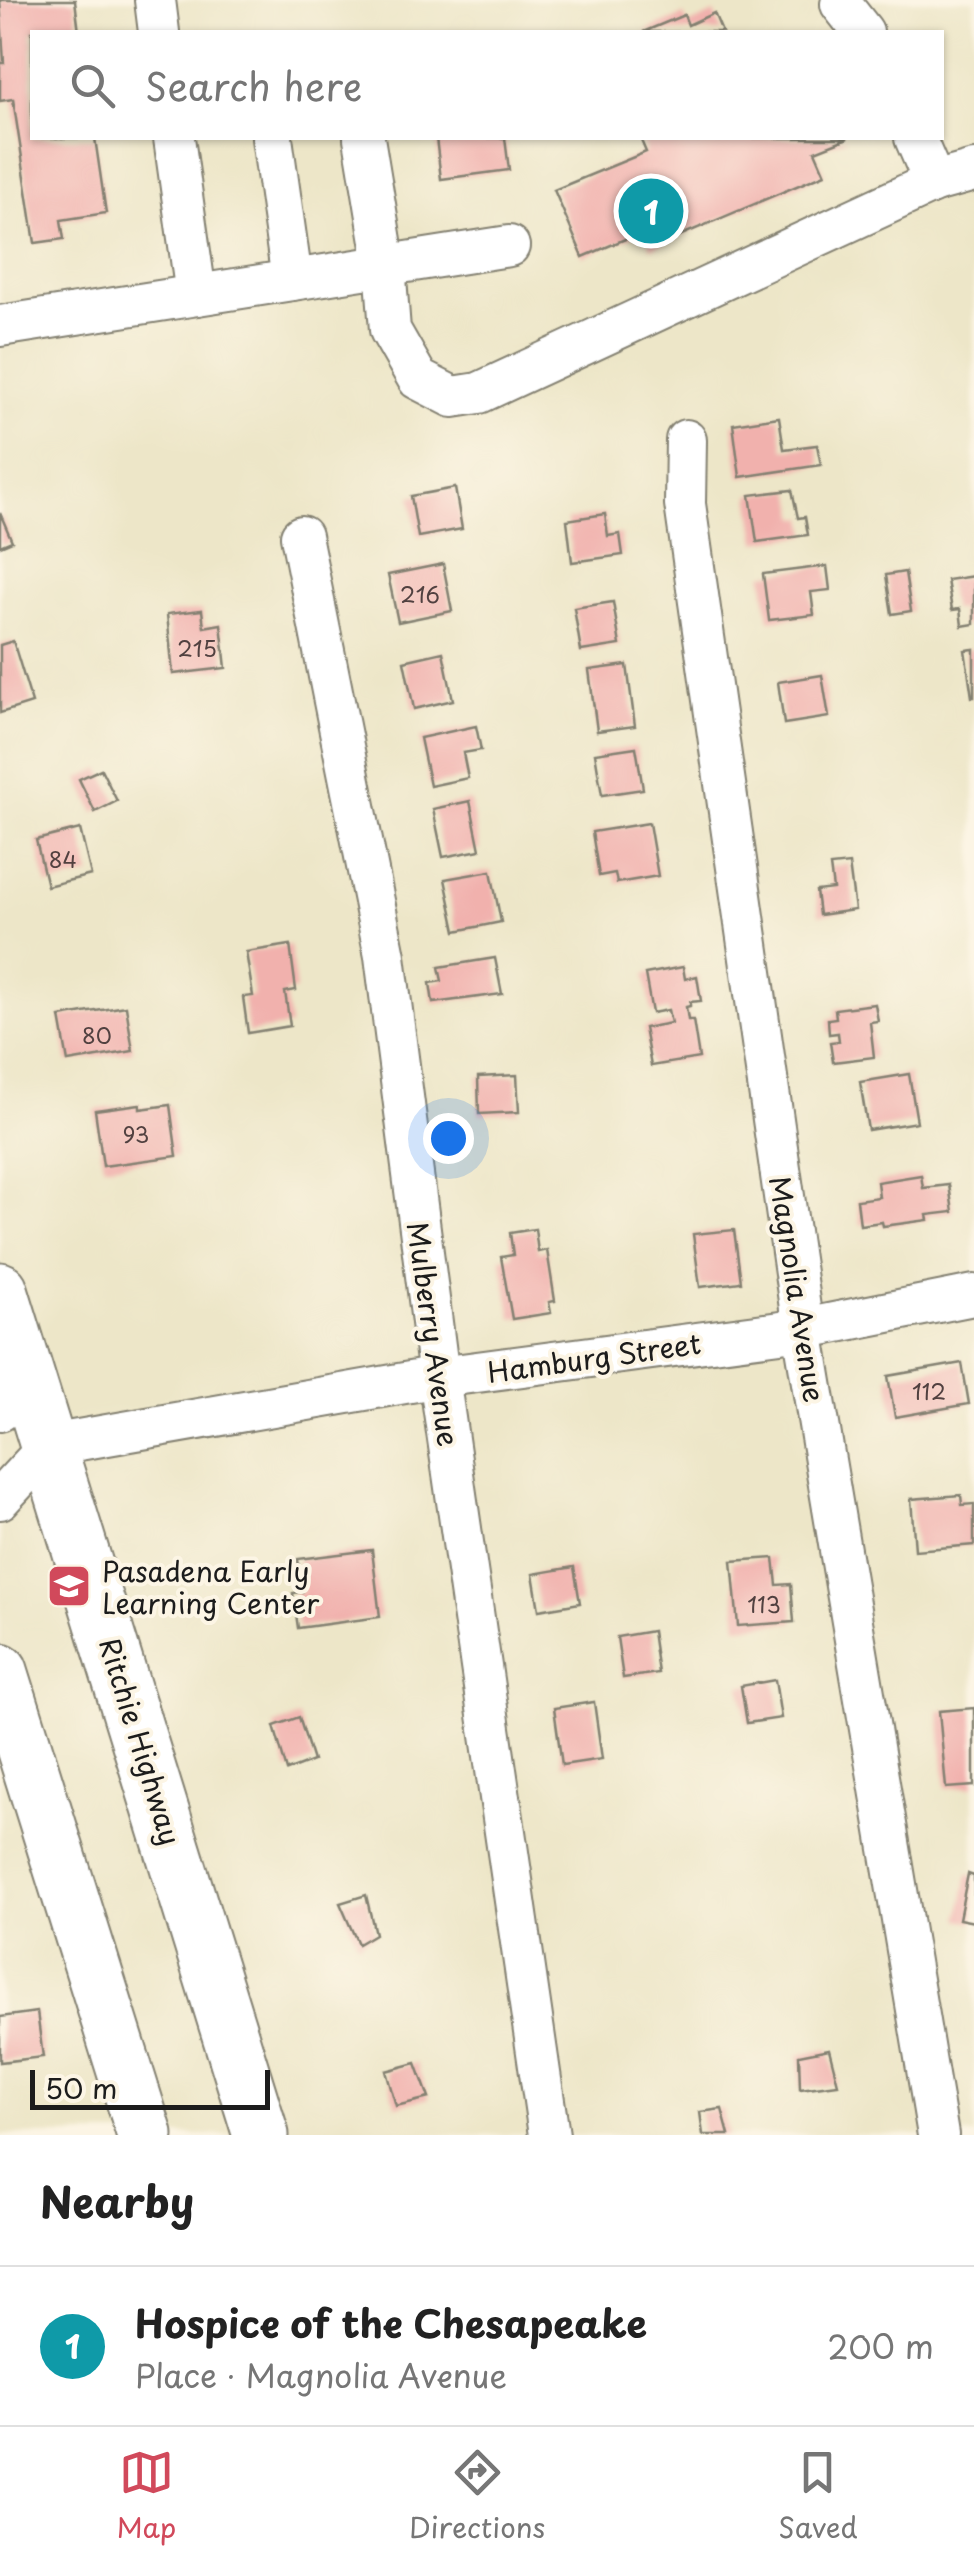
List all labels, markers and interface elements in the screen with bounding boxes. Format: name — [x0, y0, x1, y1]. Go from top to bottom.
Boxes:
search box — [30, 30, 944, 140]
text: Search here — [145, 57, 362, 114]
icon: search — [65, 58, 120, 113]
pin: 1 — [618, 174, 684, 248]
house number: 216 — [400, 577, 440, 610]
house number: 215 — [177, 631, 217, 664]
house number: 84 — [49, 842, 77, 875]
house number: 80 — [82, 1018, 112, 1051]
your location — [423, 1113, 474, 1164]
house number: 93 — [123, 1117, 149, 1150]
street label: Magnolia Avenue — [759, 1173, 837, 1405]
street label: Mulberry Avenue — [397, 1219, 471, 1449]
street label: Hamburg Street — [484, 1321, 704, 1393]
house number: 112 — [912, 1374, 946, 1407]
place label: Pasadena Early Learning Center — [102, 1549, 319, 1624]
school or university icon: Pasadena Early Learning Center — [46, 1563, 92, 1609]
house number: 113 — [747, 1587, 781, 1620]
street label: Ritchie Highway — [89, 1632, 193, 1850]
scale bar — [30, 2065, 270, 2110]
text: 50 m — [45, 2066, 118, 2109]
text: Nearby — [40, 2169, 194, 2232]
text: Hospice of the Chesapeake — [135, 2294, 647, 2351]
text: 1 — [65, 2322, 80, 2370]
text: 200 m — [827, 2322, 934, 2370]
text: Place · Magnolia Avenue — [135, 2351, 507, 2399]
tab: Map — [116, 2445, 176, 2548]
tab: Directions — [409, 2445, 545, 2548]
tab: Saved — [778, 2445, 858, 2548]

